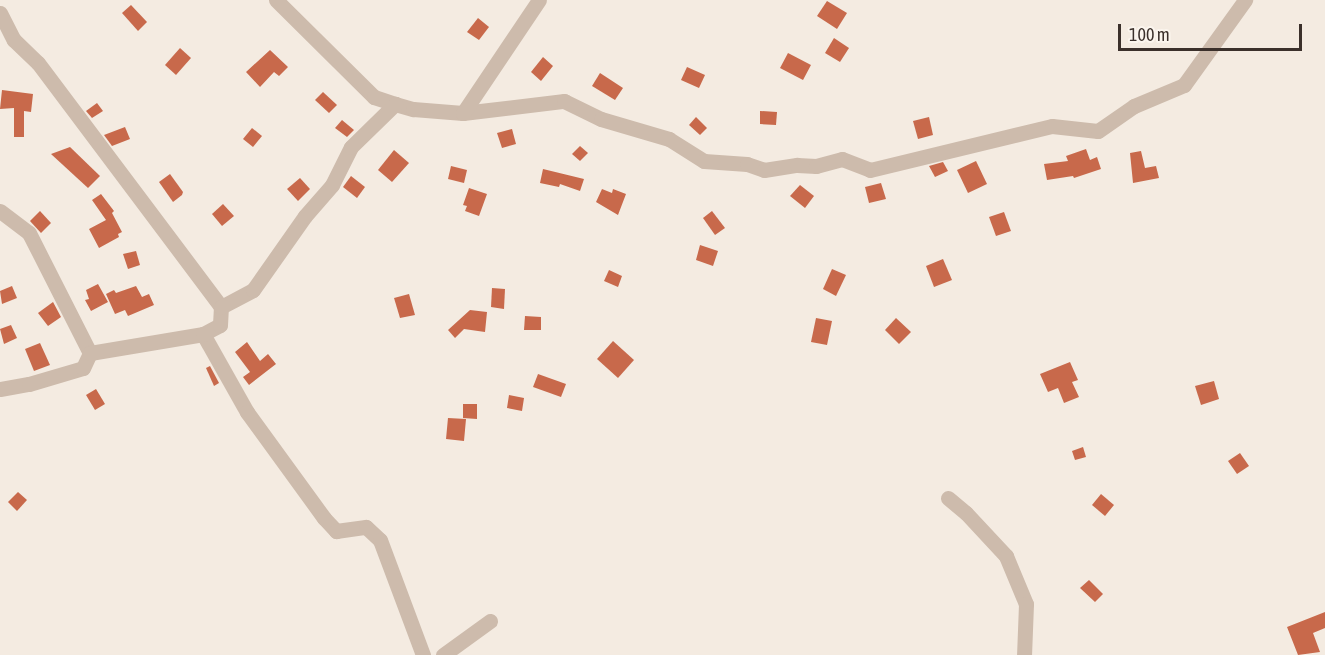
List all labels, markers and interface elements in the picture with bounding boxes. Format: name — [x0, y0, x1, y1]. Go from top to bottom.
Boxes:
scale bar — [1121, 12, 1306, 50]
text: 100 m — [1129, 24, 1170, 45]

